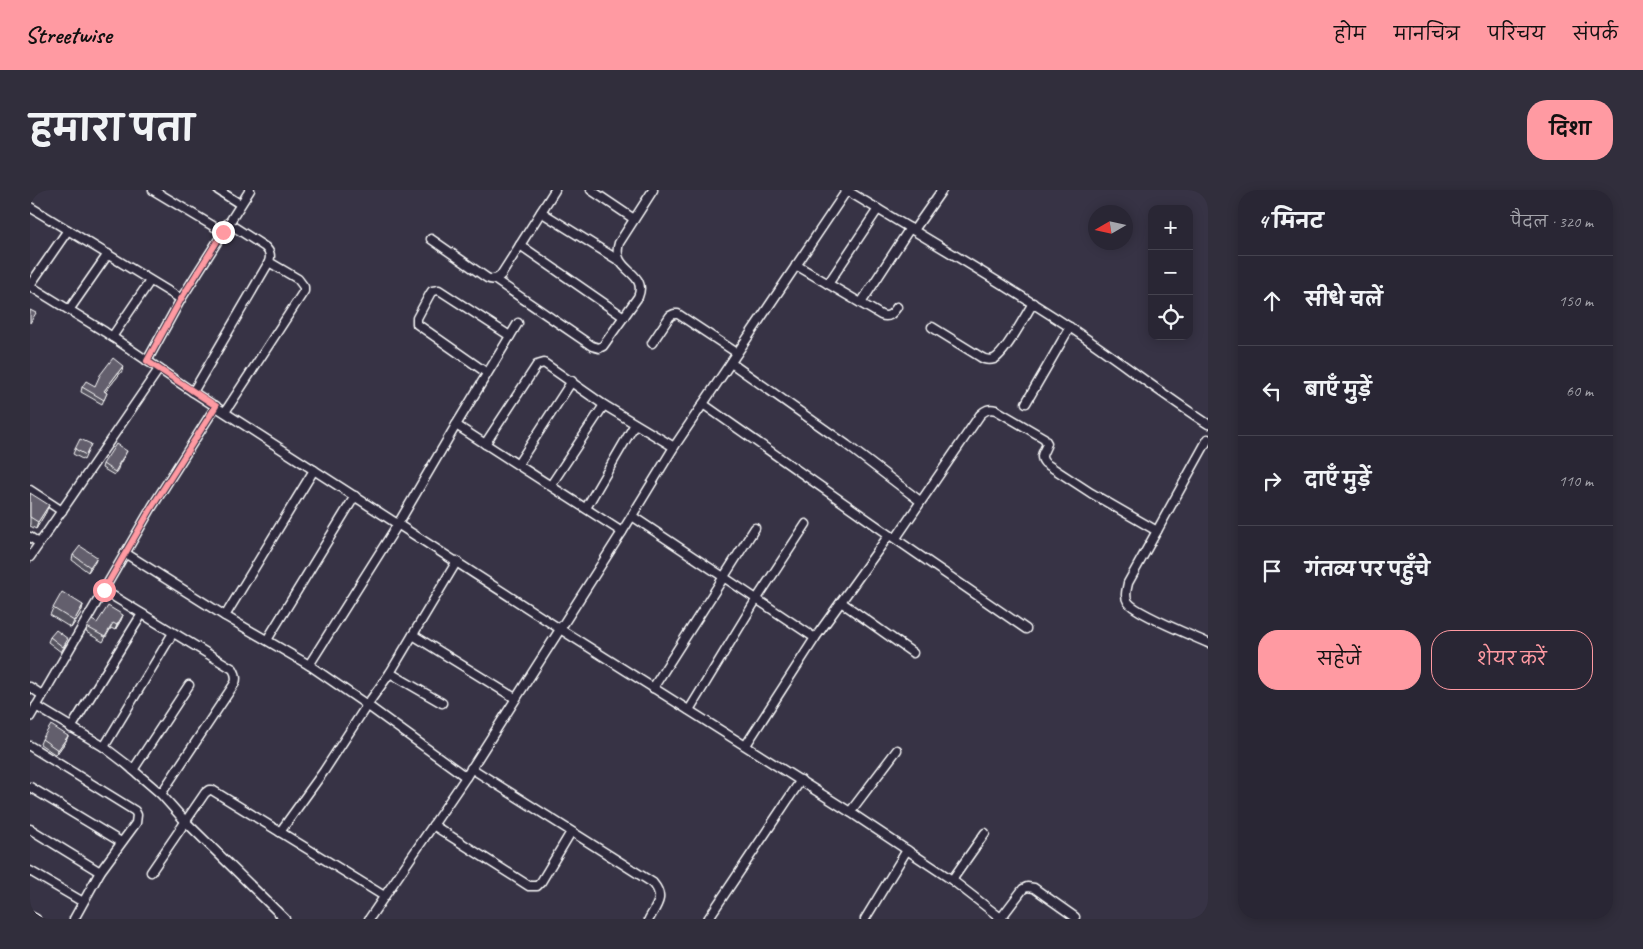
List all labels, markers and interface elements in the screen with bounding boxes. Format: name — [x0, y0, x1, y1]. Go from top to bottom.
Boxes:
text: Streetwise — [25, 20, 111, 50]
text: होम — [1334, 23, 1366, 45]
text: मानचित्र — [1394, 23, 1460, 45]
text: परिचय — [1488, 23, 1545, 45]
text: संपर्क — [1573, 23, 1618, 45]
button: दिशा — [1527, 100, 1613, 160]
text: हमारा पता — [30, 106, 194, 151]
north arrow — [1088, 205, 1133, 250]
map controls — [1148, 205, 1193, 340]
button: + — [1148, 205, 1193, 250]
text: 4 मिनट — [1258, 208, 1324, 234]
text: पैदल · 320 m — [1511, 212, 1593, 232]
route end — [212, 221, 235, 244]
button: − — [1148, 250, 1193, 295]
icon: ahead — [1258, 287, 1286, 315]
text: सीधे चलें — [1305, 288, 1383, 312]
text: 150 m — [1559, 291, 1593, 311]
button: locate — [1148, 295, 1193, 340]
icon: left — [1258, 377, 1286, 405]
text: बाएँ मुड़ें — [1305, 378, 1371, 402]
text: 60 m — [1566, 381, 1593, 401]
icon: right — [1258, 467, 1286, 495]
text: दाएँ मुड़ें — [1305, 468, 1371, 492]
text: 110 m — [1559, 471, 1593, 491]
icon: arrive — [1258, 557, 1286, 585]
text: गंतव्य पर पहुँचे — [1305, 558, 1430, 582]
route start — [93, 579, 116, 602]
button: सहेजें — [1258, 630, 1421, 690]
button: शेयर करें — [1431, 630, 1593, 690]

